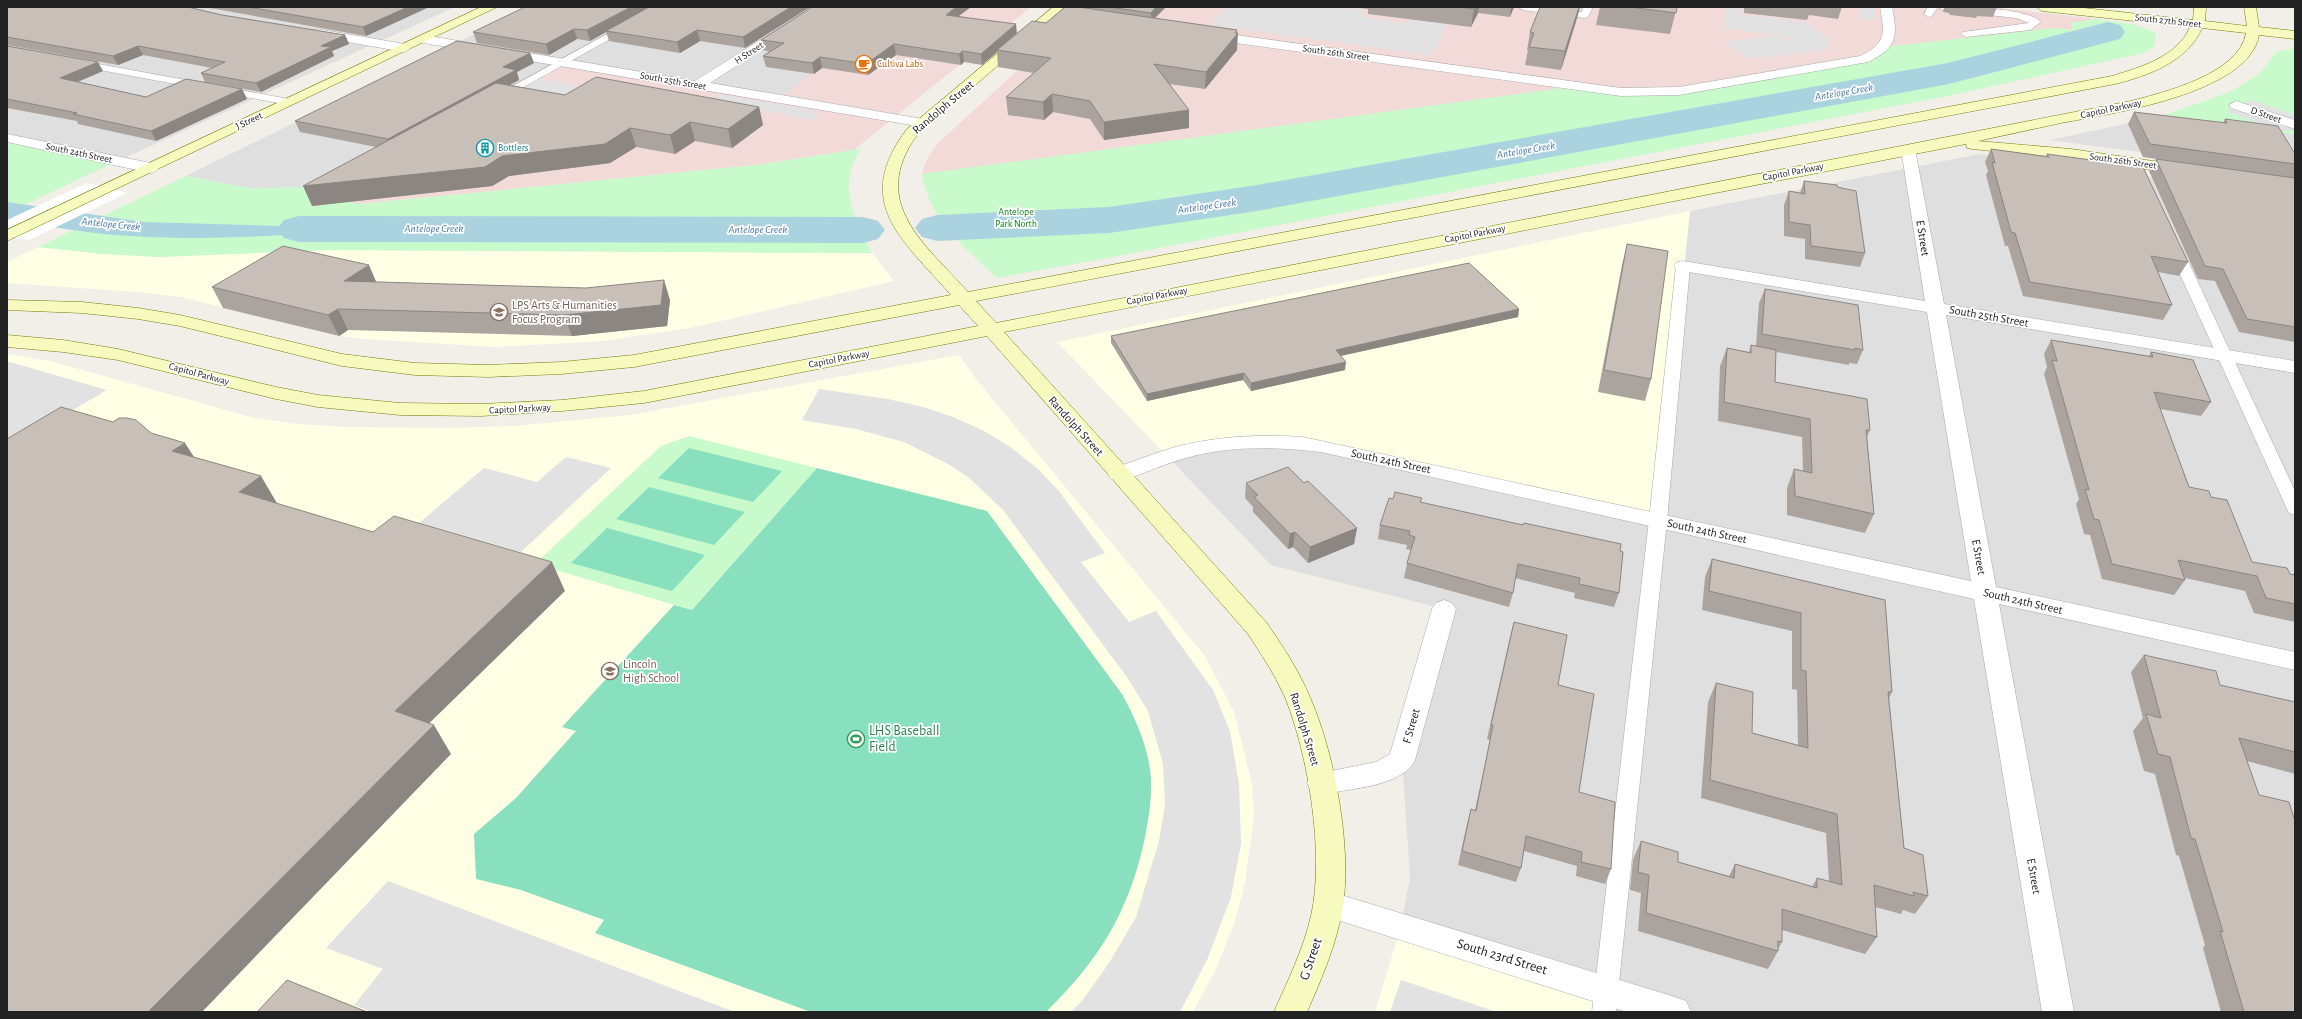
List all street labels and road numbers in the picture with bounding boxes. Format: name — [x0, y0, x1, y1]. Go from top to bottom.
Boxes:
street label: South 27th Street — [2134, 13, 2203, 30]
street label: H Street — [733, 40, 766, 66]
street label: South 26th Street — [1302, 43, 1371, 63]
street label: South 25th Street — [639, 70, 708, 92]
street label: Randolph Street — [910, 78, 976, 136]
street label: Capitol Parkway — [2080, 98, 2143, 120]
street label: D Street — [2249, 105, 2283, 125]
street label: J Street — [234, 110, 265, 132]
street label: South 24th Street — [45, 141, 114, 165]
street label: South 26th Street — [2089, 151, 2158, 171]
street label: Capitol Parkway — [1762, 161, 1825, 183]
street label: E Street — [1914, 219, 1932, 257]
street label: Capitol Parkway — [1444, 223, 1507, 245]
street label: Capitol Parkway — [1126, 285, 1189, 307]
street label: South 25th Street — [1948, 303, 2030, 329]
street label: Capitol Parkway — [808, 348, 871, 370]
street label: Capitol Parkway — [168, 361, 231, 387]
street label: Randolph Street — [1046, 394, 1106, 458]
street label: Capitol Parkway — [489, 402, 552, 416]
street label: South 24th Street — [1350, 447, 1432, 475]
street label: South 24th Street — [1666, 517, 1748, 545]
street label: E Street — [1970, 538, 1988, 576]
street label: South 24th Street — [1982, 586, 2064, 616]
street label: Randolph Street — [1288, 691, 1322, 767]
street label: F Street — [1400, 707, 1422, 745]
street label: E Street — [2025, 857, 2043, 895]
street label: G Street — [1297, 936, 1325, 982]
street label: South 23rd Street — [1455, 937, 1549, 978]

